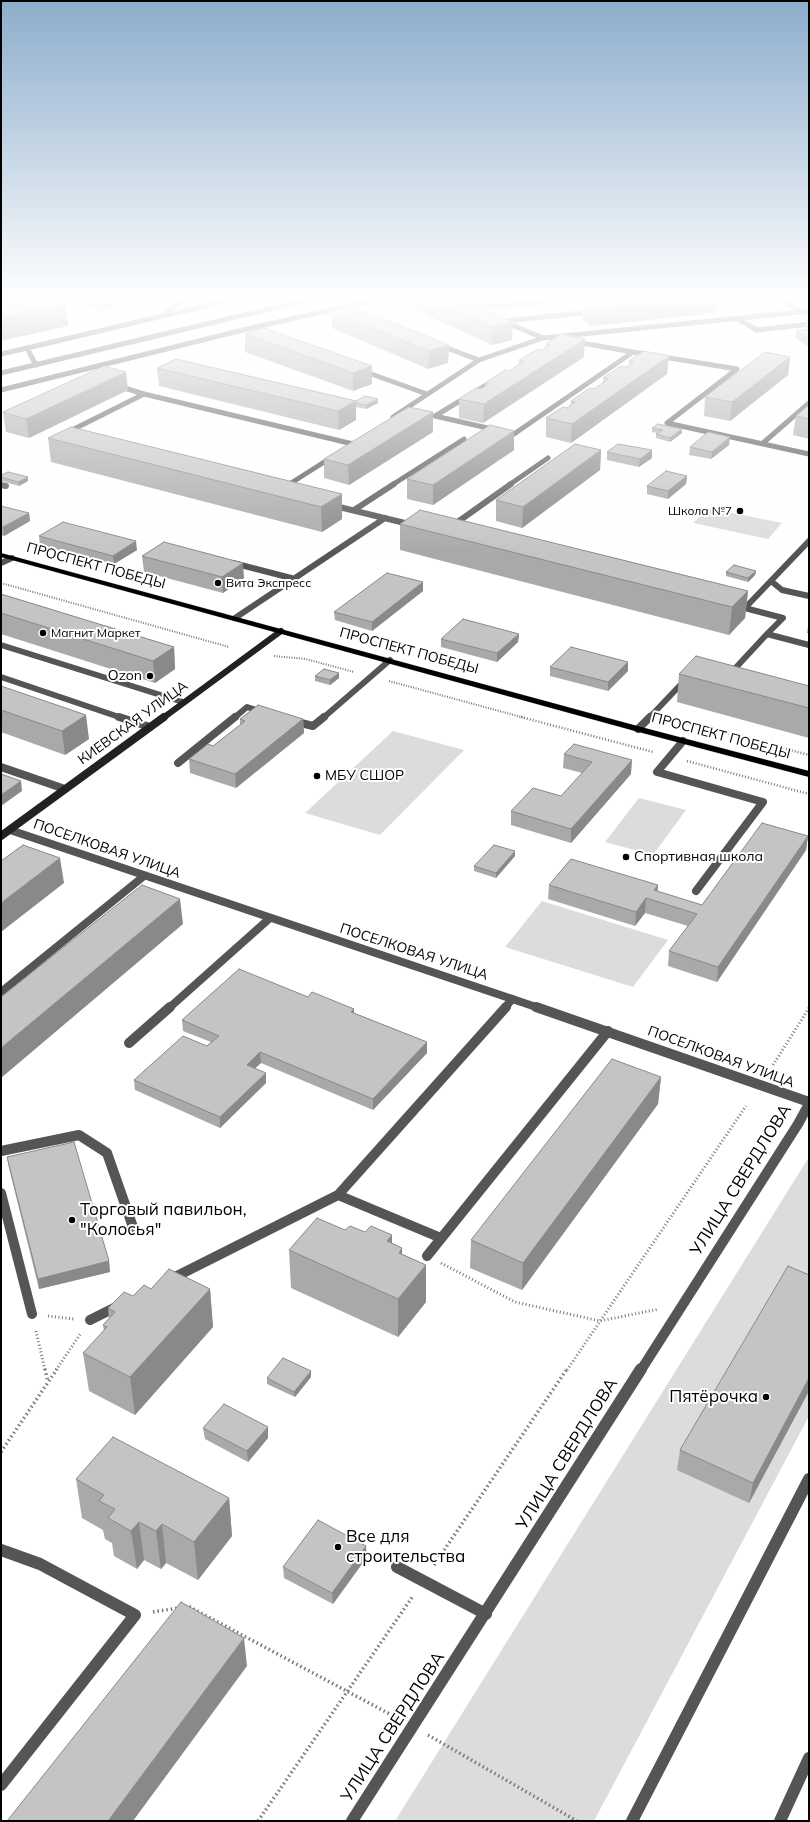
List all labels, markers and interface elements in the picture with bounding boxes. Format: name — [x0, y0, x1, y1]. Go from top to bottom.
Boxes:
place label: Школа №7 — [668, 504, 732, 518]
marker: Школа №7 — [735, 506, 745, 516]
street label: ПРОСПЕКТ ПОБЕДЫ — [25, 539, 167, 593]
place label: Вита Экспресс — [226, 576, 311, 590]
marker: Вита Экспресс — [213, 578, 223, 588]
street label: ПРОСПЕКТ ПОБЕДЫ — [338, 624, 480, 678]
place label: Магнит Маркет — [51, 626, 140, 640]
marker: Магнит Маркет — [38, 628, 48, 638]
place label: Ozon — [108, 668, 142, 684]
marker: Ozon — [145, 671, 155, 681]
street label: КИЕВСКАЯ УЛИЦА — [75, 678, 191, 768]
street label: ПРОСПЕКТ ПОБЕДЫ — [650, 709, 792, 763]
place label: МБУ СШОР — [325, 768, 404, 784]
marker: МБУ СШОР — [312, 771, 322, 781]
street label: ПОСЕЛКОВАЯ УЛИЦА — [31, 816, 183, 882]
place label: Спортивная школа — [634, 849, 763, 865]
marker: Спортивная школа — [621, 852, 631, 862]
street label: ПОСЕЛКОВАЯ УЛИЦА — [338, 920, 490, 984]
street label: ПОСЕЛКОВАЯ УЛИЦА — [645, 1023, 797, 1091]
street label: УЛИЦА СВЕРДЛОВА — [686, 1101, 796, 1259]
place label: Торговый павильон, "Колосья" — [80, 1200, 247, 1240]
marker: Торговый павильон, "Колосья" — [67, 1215, 77, 1225]
street label: УЛИЦА СВЕРДЛОВА — [512, 1375, 622, 1533]
place label: Пятёрочка — [669, 1387, 758, 1407]
marker: Пятёрочка — [761, 1392, 771, 1402]
place label: Все для строительства — [346, 1527, 465, 1567]
marker: Все для строительства — [333, 1542, 343, 1552]
street label: УЛИЦА СВЕРДЛОВА — [337, 1648, 449, 1806]

